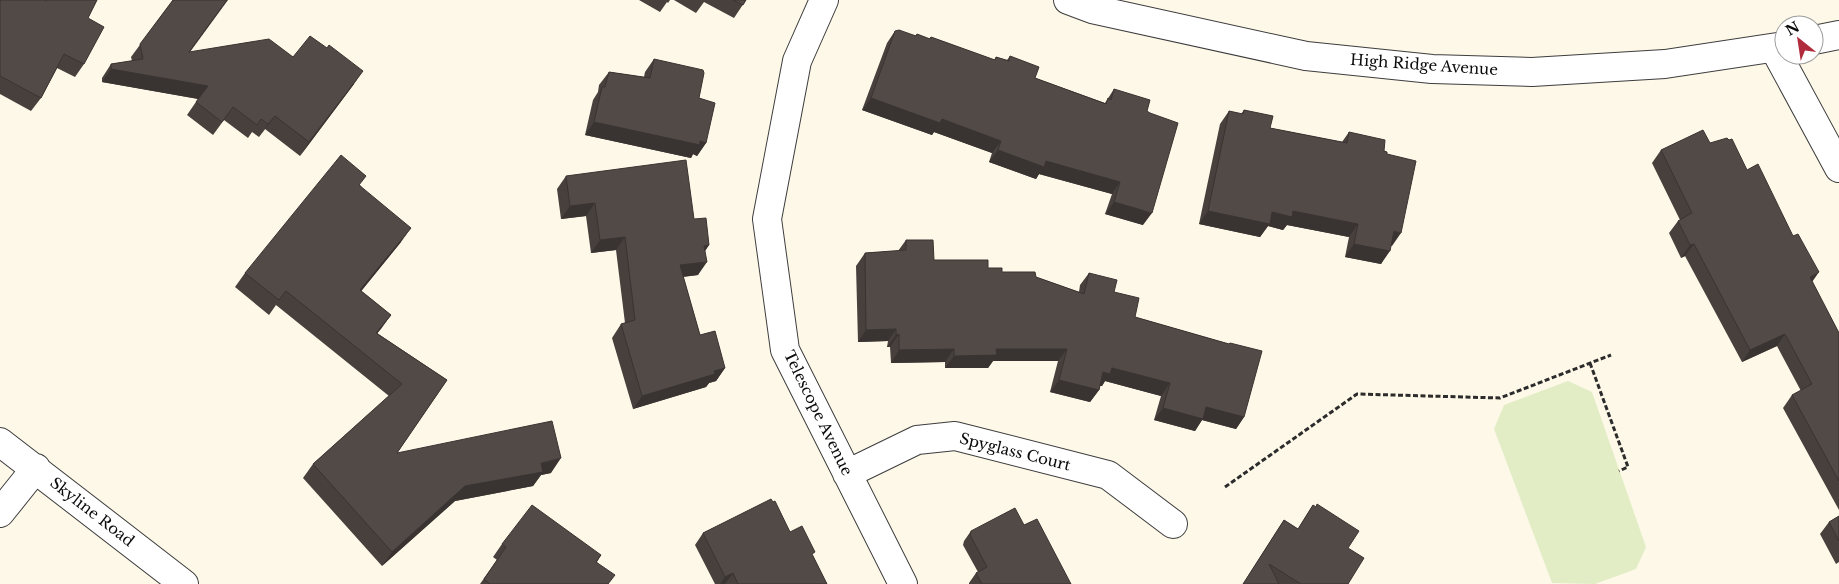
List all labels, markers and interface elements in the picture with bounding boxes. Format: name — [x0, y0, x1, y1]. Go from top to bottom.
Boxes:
north arrow — [1774, 15, 1824, 65]
text: N — [1782, 18, 1803, 40]
street label: High Ridge Avenue — [1350, 50, 1499, 79]
street label: Telescope Avenue — [780, 347, 857, 478]
street label: Spyglass Court — [958, 429, 1073, 475]
street label: Skyline Road — [46, 473, 138, 550]

